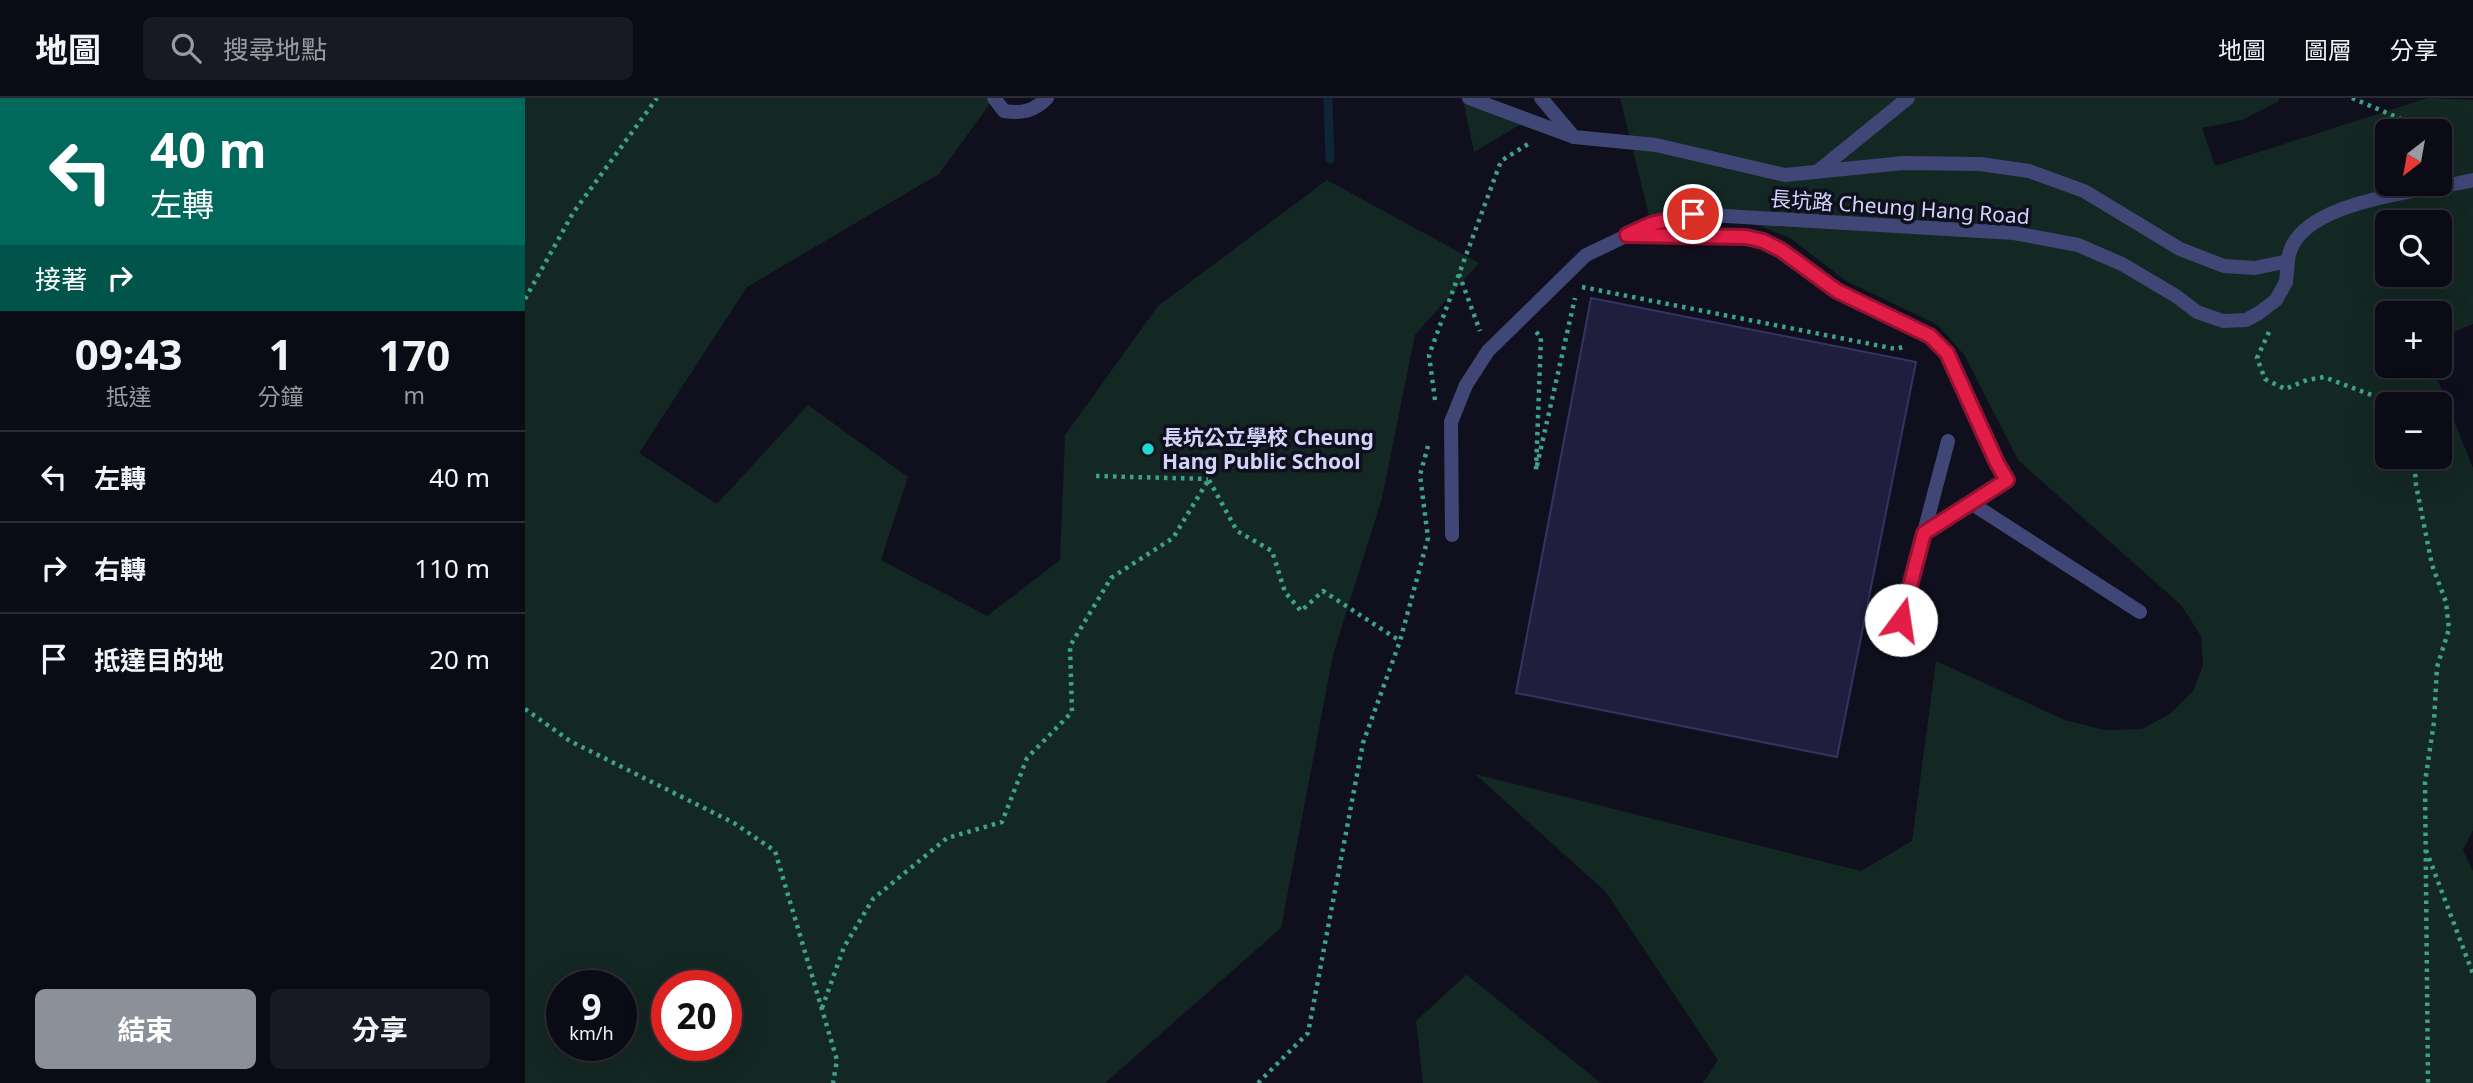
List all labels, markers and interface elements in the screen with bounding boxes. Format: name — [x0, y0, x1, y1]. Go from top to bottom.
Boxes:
search box — [143, 17, 633, 80]
text: 地圖 — [35, 27, 101, 72]
icon: search — [167, 29, 205, 67]
text: 搜尋地點 — [223, 31, 327, 67]
text: 地圖 — [2218, 33, 2266, 66]
text: 圖層 — [2304, 33, 2352, 66]
text: 分享 — [2390, 33, 2438, 66]
text: 40 m — [150, 116, 267, 182]
north arrow — [2375, 119, 2452, 196]
map controls — [2375, 119, 2452, 469]
icon: left — [35, 126, 126, 217]
text: 左轉 — [150, 182, 214, 225]
pin — [1663, 184, 1723, 244]
street label: 長坑路 Cheung Hang Road — [1769, 184, 2031, 230]
icon: arrive — [1674, 195, 1712, 233]
button: search — [2375, 210, 2452, 287]
icon: right — [101, 259, 139, 297]
text: 接著 — [35, 261, 87, 297]
button: + — [2375, 301, 2452, 378]
text: 09:43 — [75, 325, 183, 382]
text: 1 — [268, 325, 292, 382]
text: 170 — [378, 326, 450, 383]
text: m — [403, 379, 425, 411]
text: 抵達 — [106, 380, 152, 412]
text: 分鐘 — [257, 380, 303, 412]
button: − — [2375, 392, 2452, 469]
place label: 長坑公立學校 Cheung Hang Public School — [1162, 423, 1374, 475]
marker: 長坑公立學校 Cheung Hang Public School — [1140, 441, 1156, 457]
icon: left — [35, 458, 73, 496]
text: 40 m — [429, 459, 490, 495]
text: 左轉 — [94, 460, 146, 496]
icon: right — [35, 549, 73, 587]
text: 110 m — [414, 550, 490, 586]
text: 右轉 — [94, 551, 146, 587]
position arrow — [1864, 583, 1938, 657]
icon: arrive — [35, 640, 73, 678]
text: 20 m — [429, 641, 490, 677]
text: 抵達目的地 — [94, 642, 224, 678]
speed limit sign: 20 — [651, 970, 742, 1061]
text: 9 — [581, 983, 602, 1030]
button: 結束 — [35, 989, 256, 1069]
button: 分享 — [270, 989, 490, 1069]
text: km/h — [569, 1021, 614, 1045]

